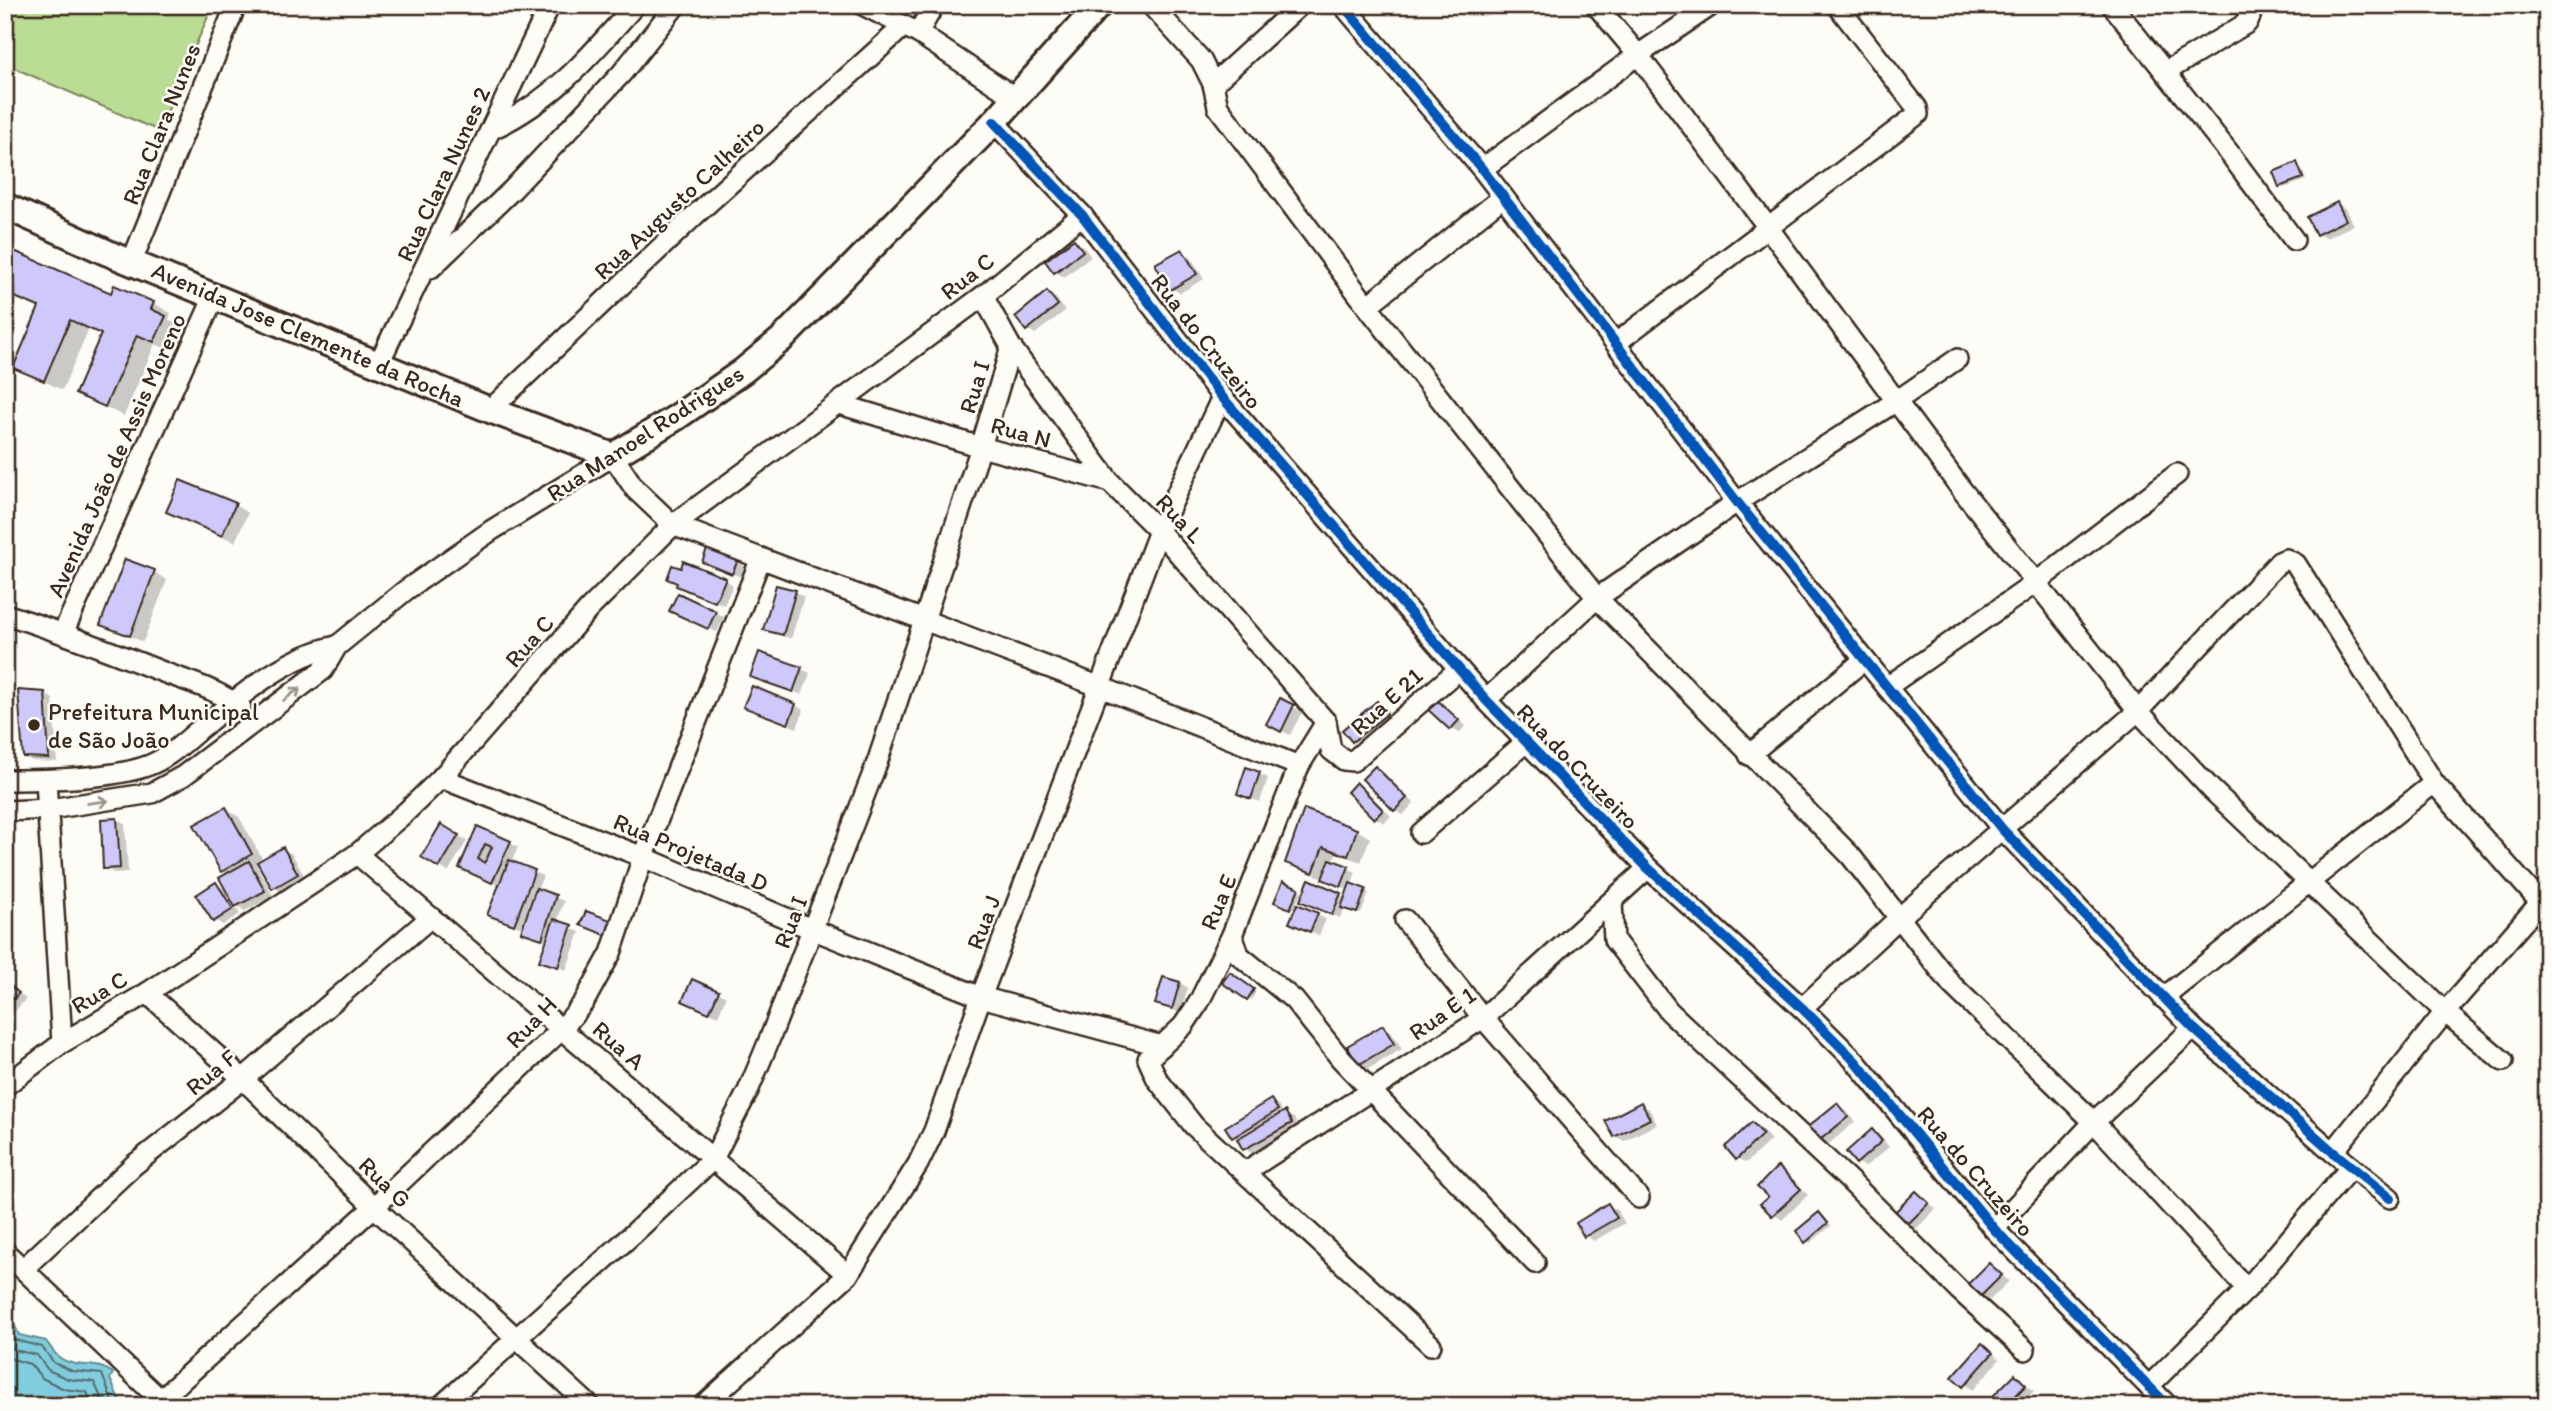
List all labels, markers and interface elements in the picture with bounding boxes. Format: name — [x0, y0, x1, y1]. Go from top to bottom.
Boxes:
street label: Rua Clara Nunes — [115, 39, 207, 209]
street label: Rua Clara Nunes 2 — [390, 82, 496, 266]
street label: Rua Augusto Calheiro — [588, 112, 770, 286]
street label: Rua C — [934, 246, 1000, 306]
street label: Avenida Jose Clemente da Rocha — [148, 255, 469, 413]
street label: Rua do Cruzeiro — [1145, 267, 1269, 415]
street label: Avenida João de Assis Moreno — [40, 308, 192, 602]
street label: Rua I — [952, 357, 996, 417]
street label: Rua Manoel Rodrigues — [541, 358, 749, 508]
street label: Rua N — [988, 410, 1054, 454]
street label: Rua L — [1150, 487, 1210, 549]
street label: Rua C — [498, 609, 560, 673]
street label: Rua E 21 — [1344, 661, 1428, 741]
one-way arrow — [282, 686, 301, 701]
place label: Prefeitura Municipal de São João — [48, 697, 259, 754]
street label: Rua do Cruzeiro — [1511, 697, 1645, 835]
marker: Prefeitura Municipal de São João — [26, 717, 42, 733]
one-way arrow — [86, 796, 108, 809]
street label: Rua Projetada D — [609, 806, 773, 898]
street label: Rua E — [1193, 870, 1243, 934]
street label: Rua J — [959, 891, 1007, 953]
street label: Rua I — [767, 892, 813, 952]
street label: Rua C — [66, 964, 132, 1020]
street label: Rua E 1 — [1403, 980, 1481, 1046]
street label: Rua H — [499, 990, 563, 1054]
street label: Rua A — [587, 1014, 651, 1076]
street label: Rua F — [180, 1042, 243, 1101]
street label: Rua do Cruzeiro — [1911, 1100, 2041, 1242]
street label: Rua G — [353, 1150, 417, 1214]

